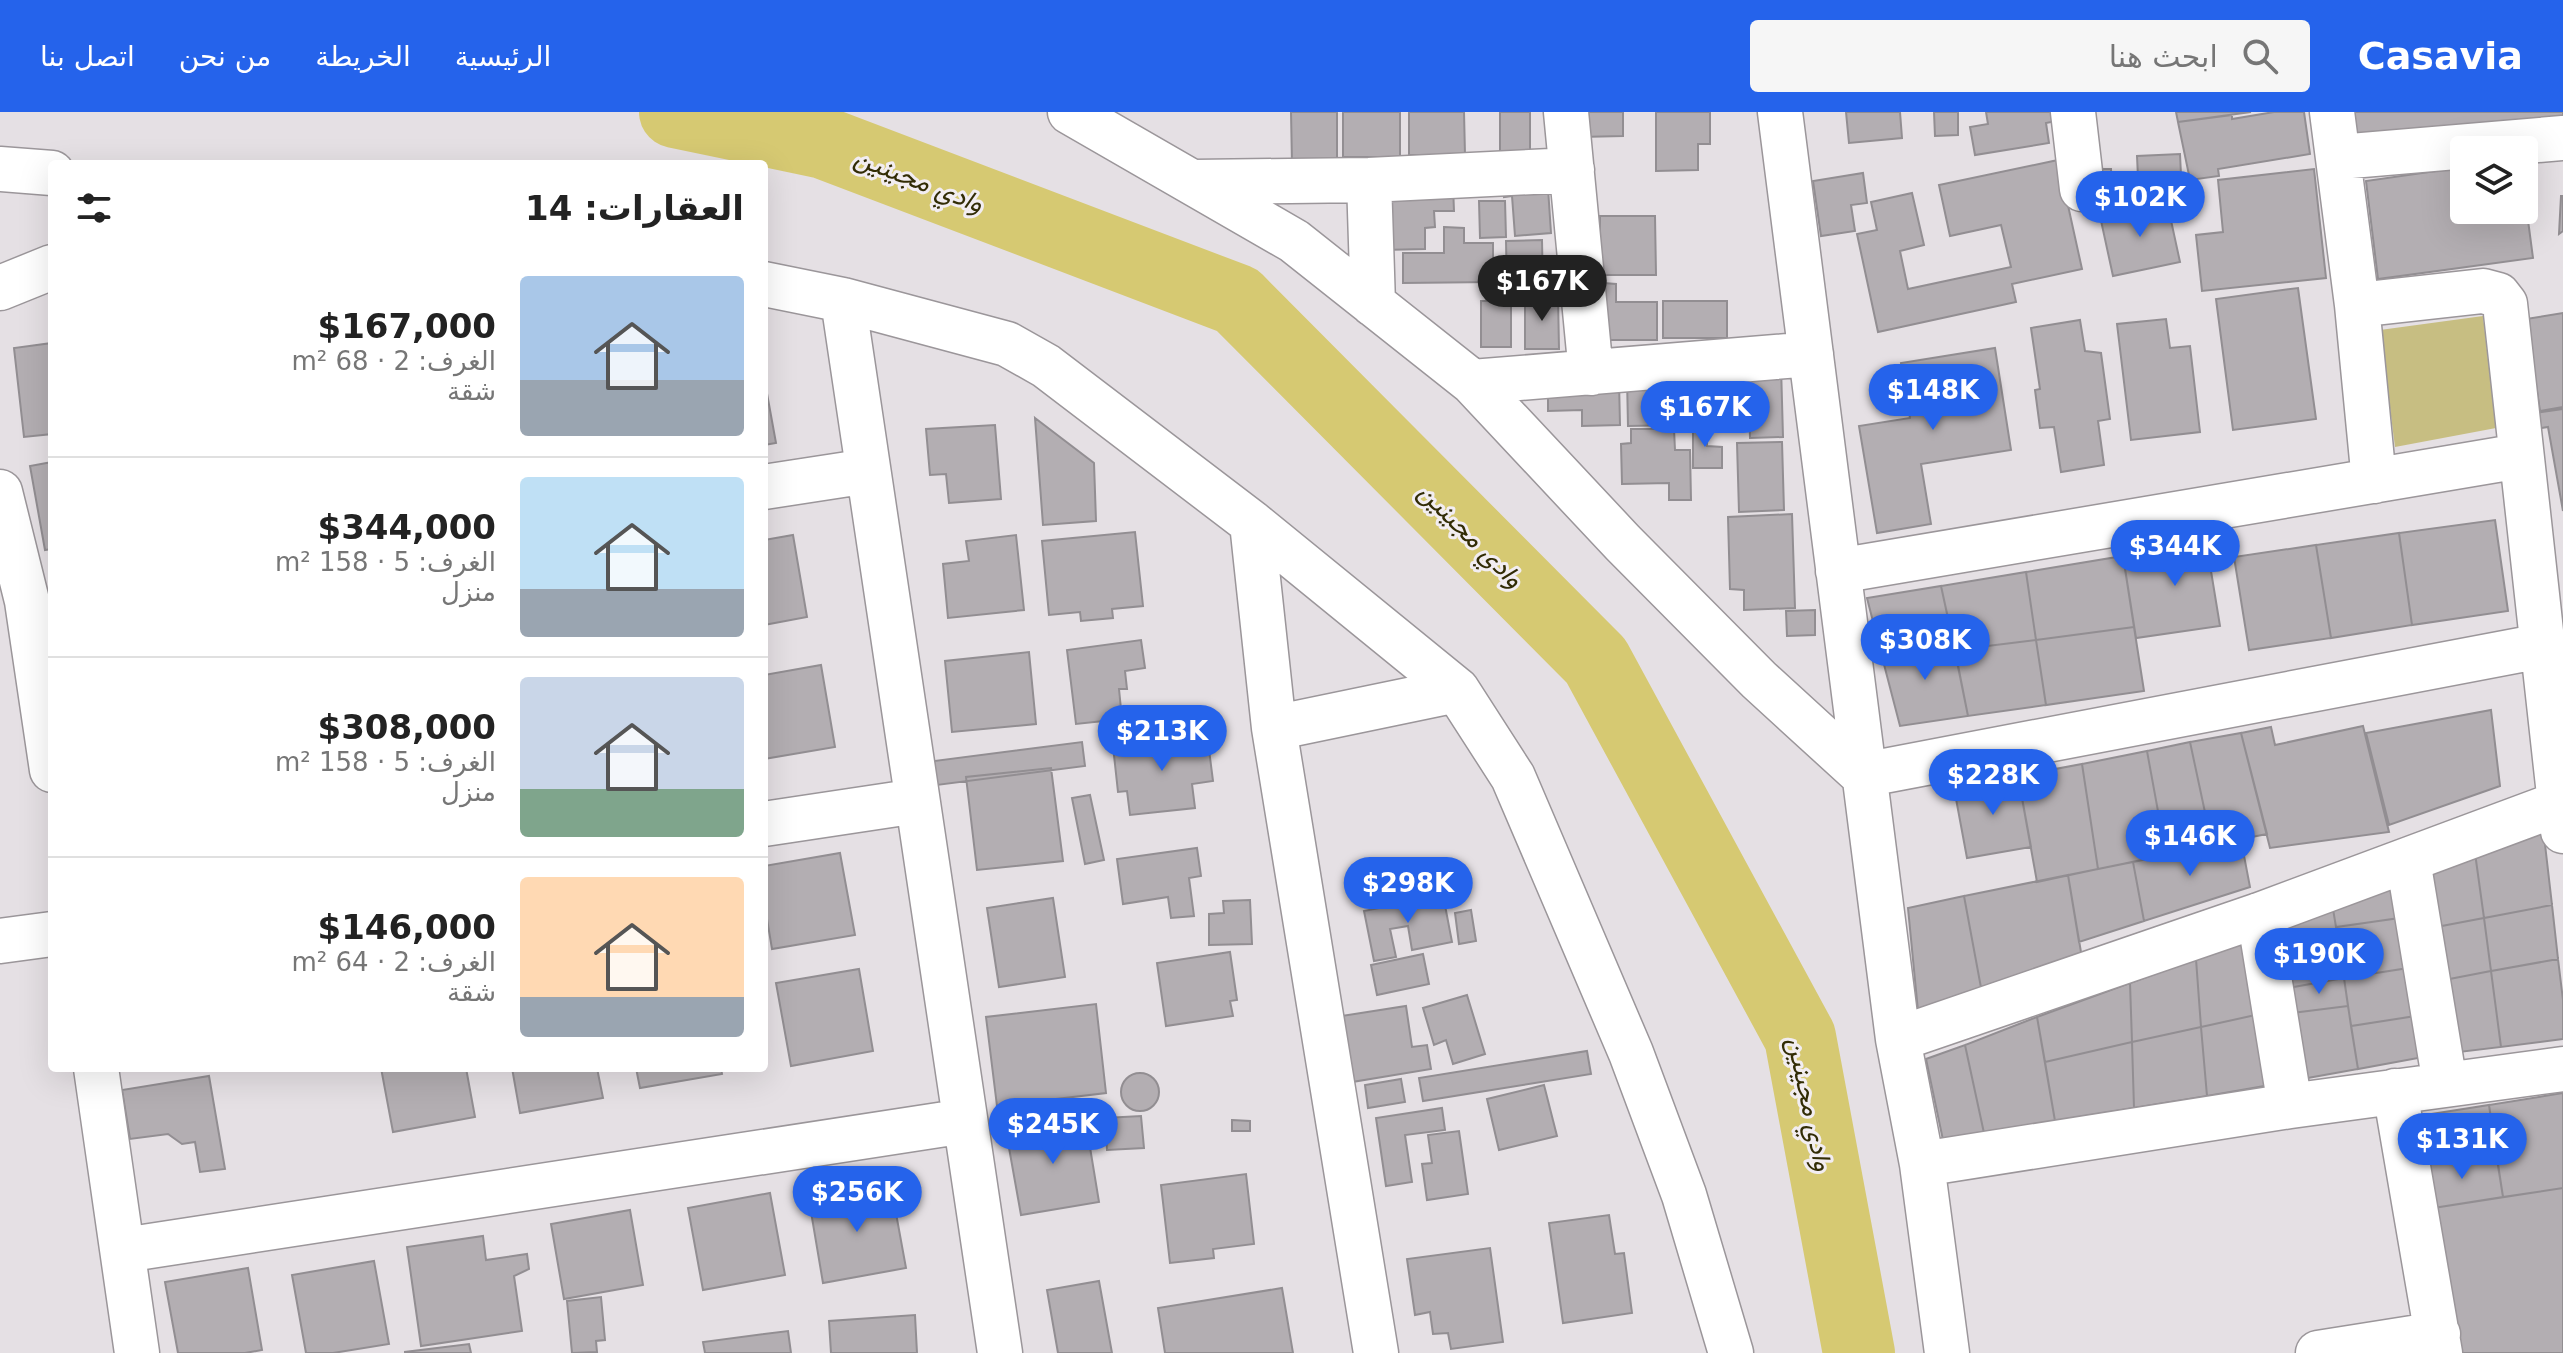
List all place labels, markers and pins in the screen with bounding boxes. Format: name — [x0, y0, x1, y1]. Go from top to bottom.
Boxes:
pin: $102K — [2084, 171, 2196, 239]
pin: $167K — [1486, 255, 1598, 323]
pin: $148K — [1877, 364, 1989, 432]
pin: $167K — [1649, 381, 1761, 449]
pin: $344K — [2119, 520, 2231, 588]
pin: $308K — [1869, 614, 1981, 682]
pin: $213K — [1106, 705, 1218, 773]
pin: $228K — [1937, 749, 2049, 817]
pin: $146K — [2134, 810, 2246, 878]
pin: $298K — [1352, 857, 1464, 925]
pin: $190K — [2263, 928, 2375, 996]
pin: $245K — [997, 1098, 1109, 1166]
pin: $131K — [2406, 1113, 2518, 1181]
pin: $256K — [801, 1166, 913, 1234]

